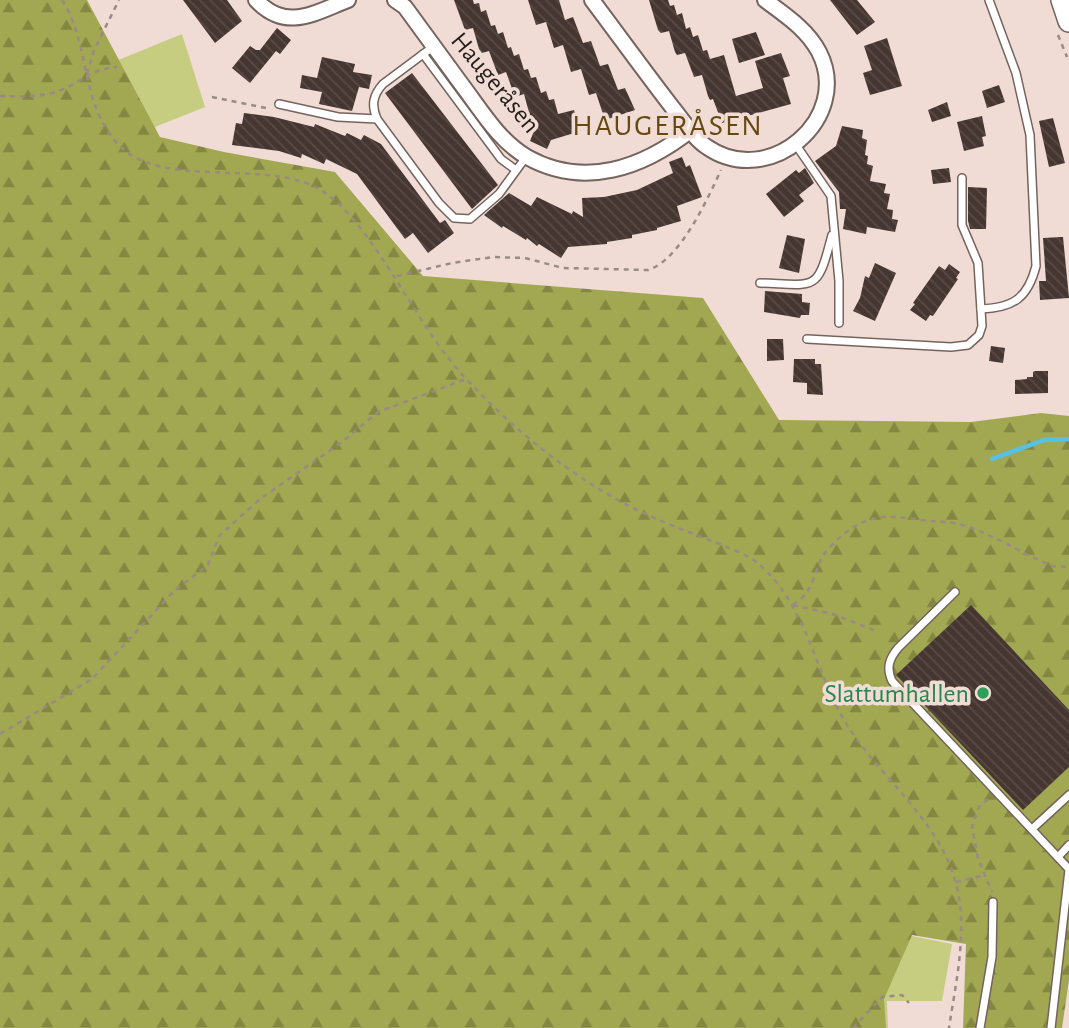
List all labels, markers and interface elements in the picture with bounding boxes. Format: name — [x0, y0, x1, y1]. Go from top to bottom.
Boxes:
street label: Haugeråsen — [446, 27, 545, 138]
district label: HAUGERÅSEN — [572, 109, 764, 141]
place label: Slattumhallen — [824, 681, 969, 707]
marker: Slattumhallen — [975, 685, 991, 701]

